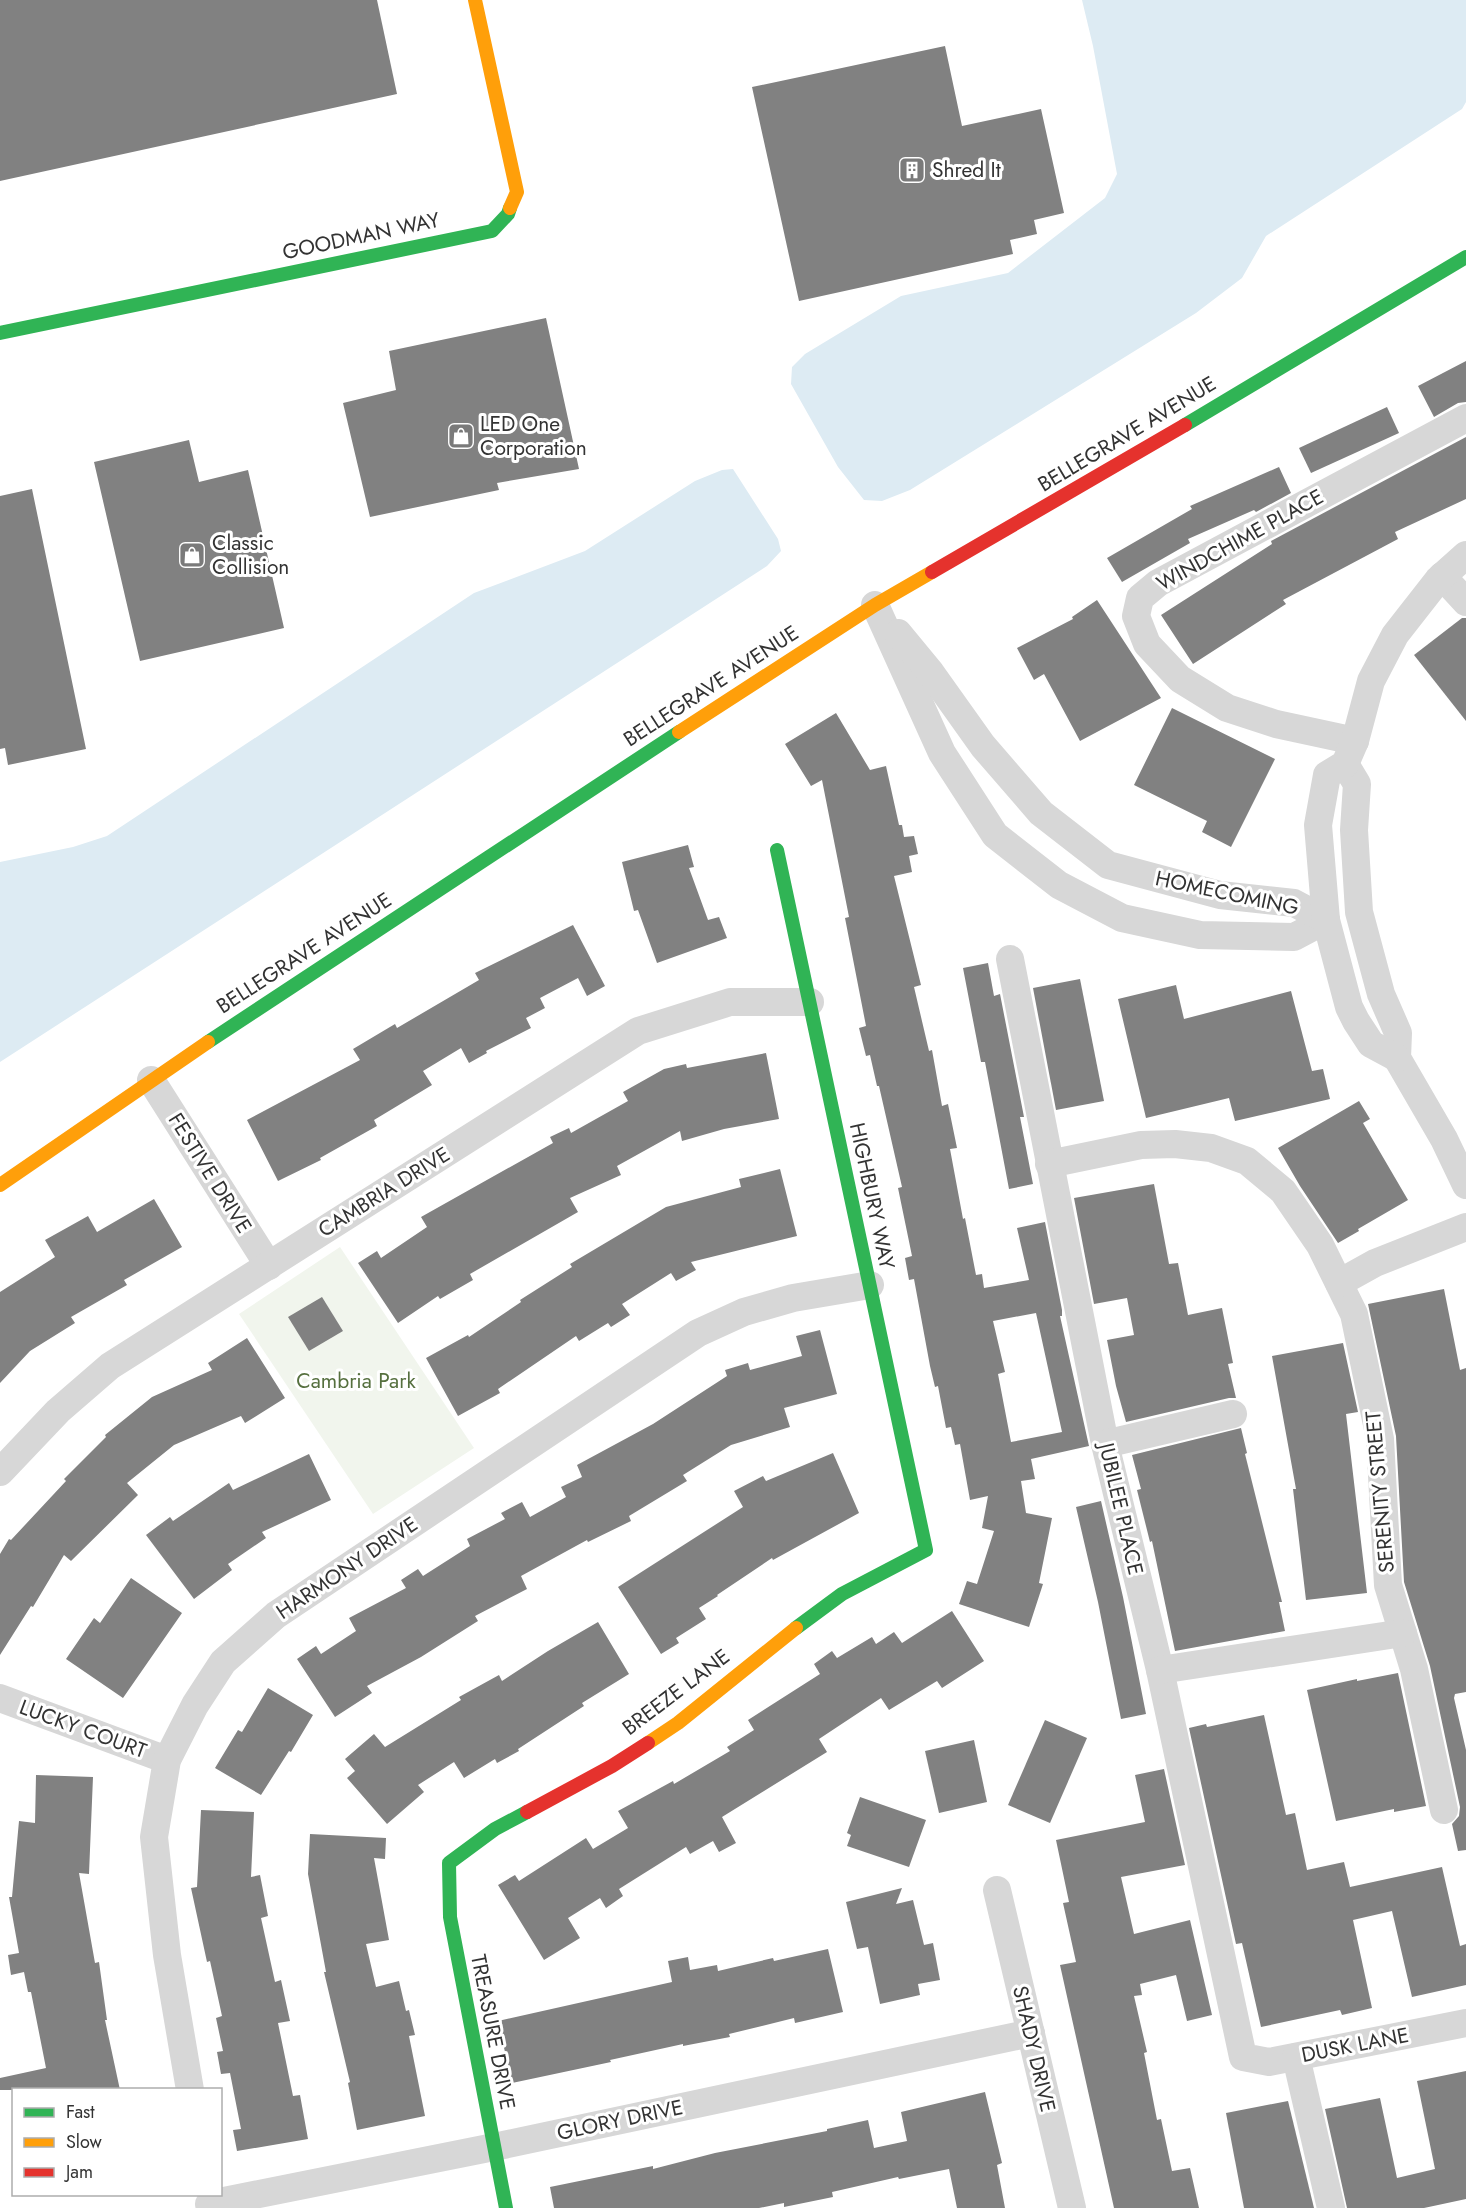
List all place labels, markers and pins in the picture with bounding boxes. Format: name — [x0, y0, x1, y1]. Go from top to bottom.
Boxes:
building icon: Shred It — [897, 155, 927, 185]
place label: Shred It — [932, 155, 1001, 185]
place label: LED One Corporation — [480, 409, 587, 463]
shop icon: LED One Corporation — [446, 421, 476, 451]
place label: Classic Collision — [212, 528, 289, 582]
shop icon: Classic Collision — [177, 540, 207, 570]

